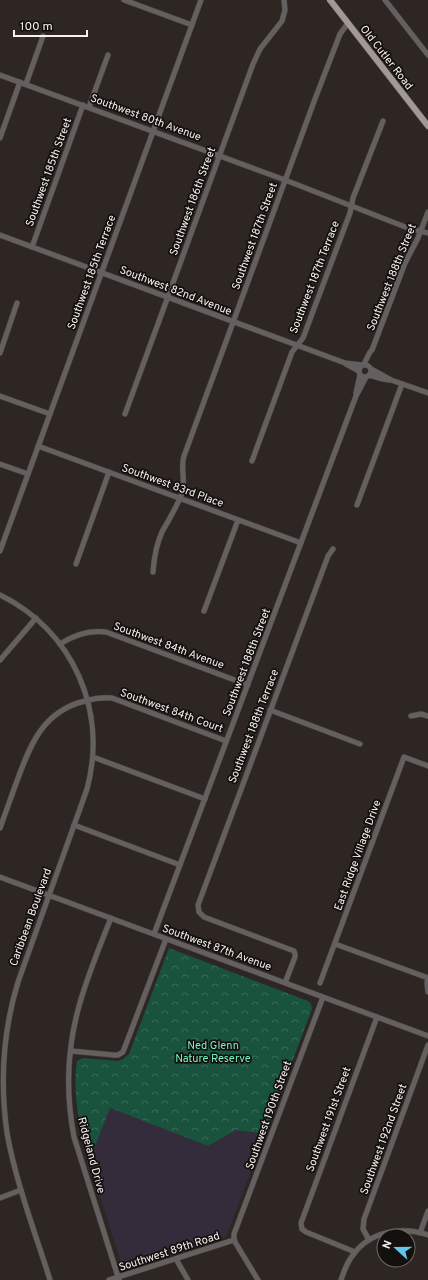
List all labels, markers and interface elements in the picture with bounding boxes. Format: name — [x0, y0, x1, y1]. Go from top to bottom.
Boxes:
scale bar — [14, 12, 87, 38]
text: 100 m — [20, 19, 53, 35]
street label: Old Cutler Road — [357, 23, 416, 93]
street label: Southwest 80th Avenue — [88, 91, 203, 145]
street label: Southwest 185th Street — [23, 116, 75, 229]
street label: Southwest 186th Street — [167, 145, 219, 258]
street label: Southwest 187th Street — [229, 181, 281, 292]
street label: Southwest 185th Terrace — [65, 213, 119, 332]
street label: Southwest 187th Terrace — [287, 219, 343, 336]
street label: Southwest 188th Street — [364, 222, 420, 333]
street label: Southwest 82nd Avenue — [118, 263, 234, 319]
street label: Southwest 83rd Place — [120, 461, 226, 511]
street label: Southwest 188th Street — [220, 606, 274, 718]
street label: Southwest 84th Avenue — [111, 619, 226, 673]
street label: Southwest 188th Terrace — [226, 667, 282, 785]
street label: Southwest 84th Court — [118, 686, 225, 736]
street label: East Ridge Village Drive — [331, 798, 385, 913]
street label: Caribbean Boulevard — [7, 867, 55, 968]
street label: Southwest 87th Avenue — [160, 922, 273, 974]
park label: Ned Glenn Nature Reserve — [175, 1039, 251, 1066]
street label: Southwest 190th Street — [243, 1059, 295, 1172]
street label: Southwest 191st Street — [303, 1065, 354, 1174]
street label: Southwest 192nd Street — [357, 1082, 411, 1197]
street label: Ridgeland Drive — [74, 1116, 108, 1195]
north arrow — [376, 1228, 416, 1268]
street label: Southwest 89th Road — [117, 1229, 222, 1275]
text: N — [380, 1239, 396, 1251]

